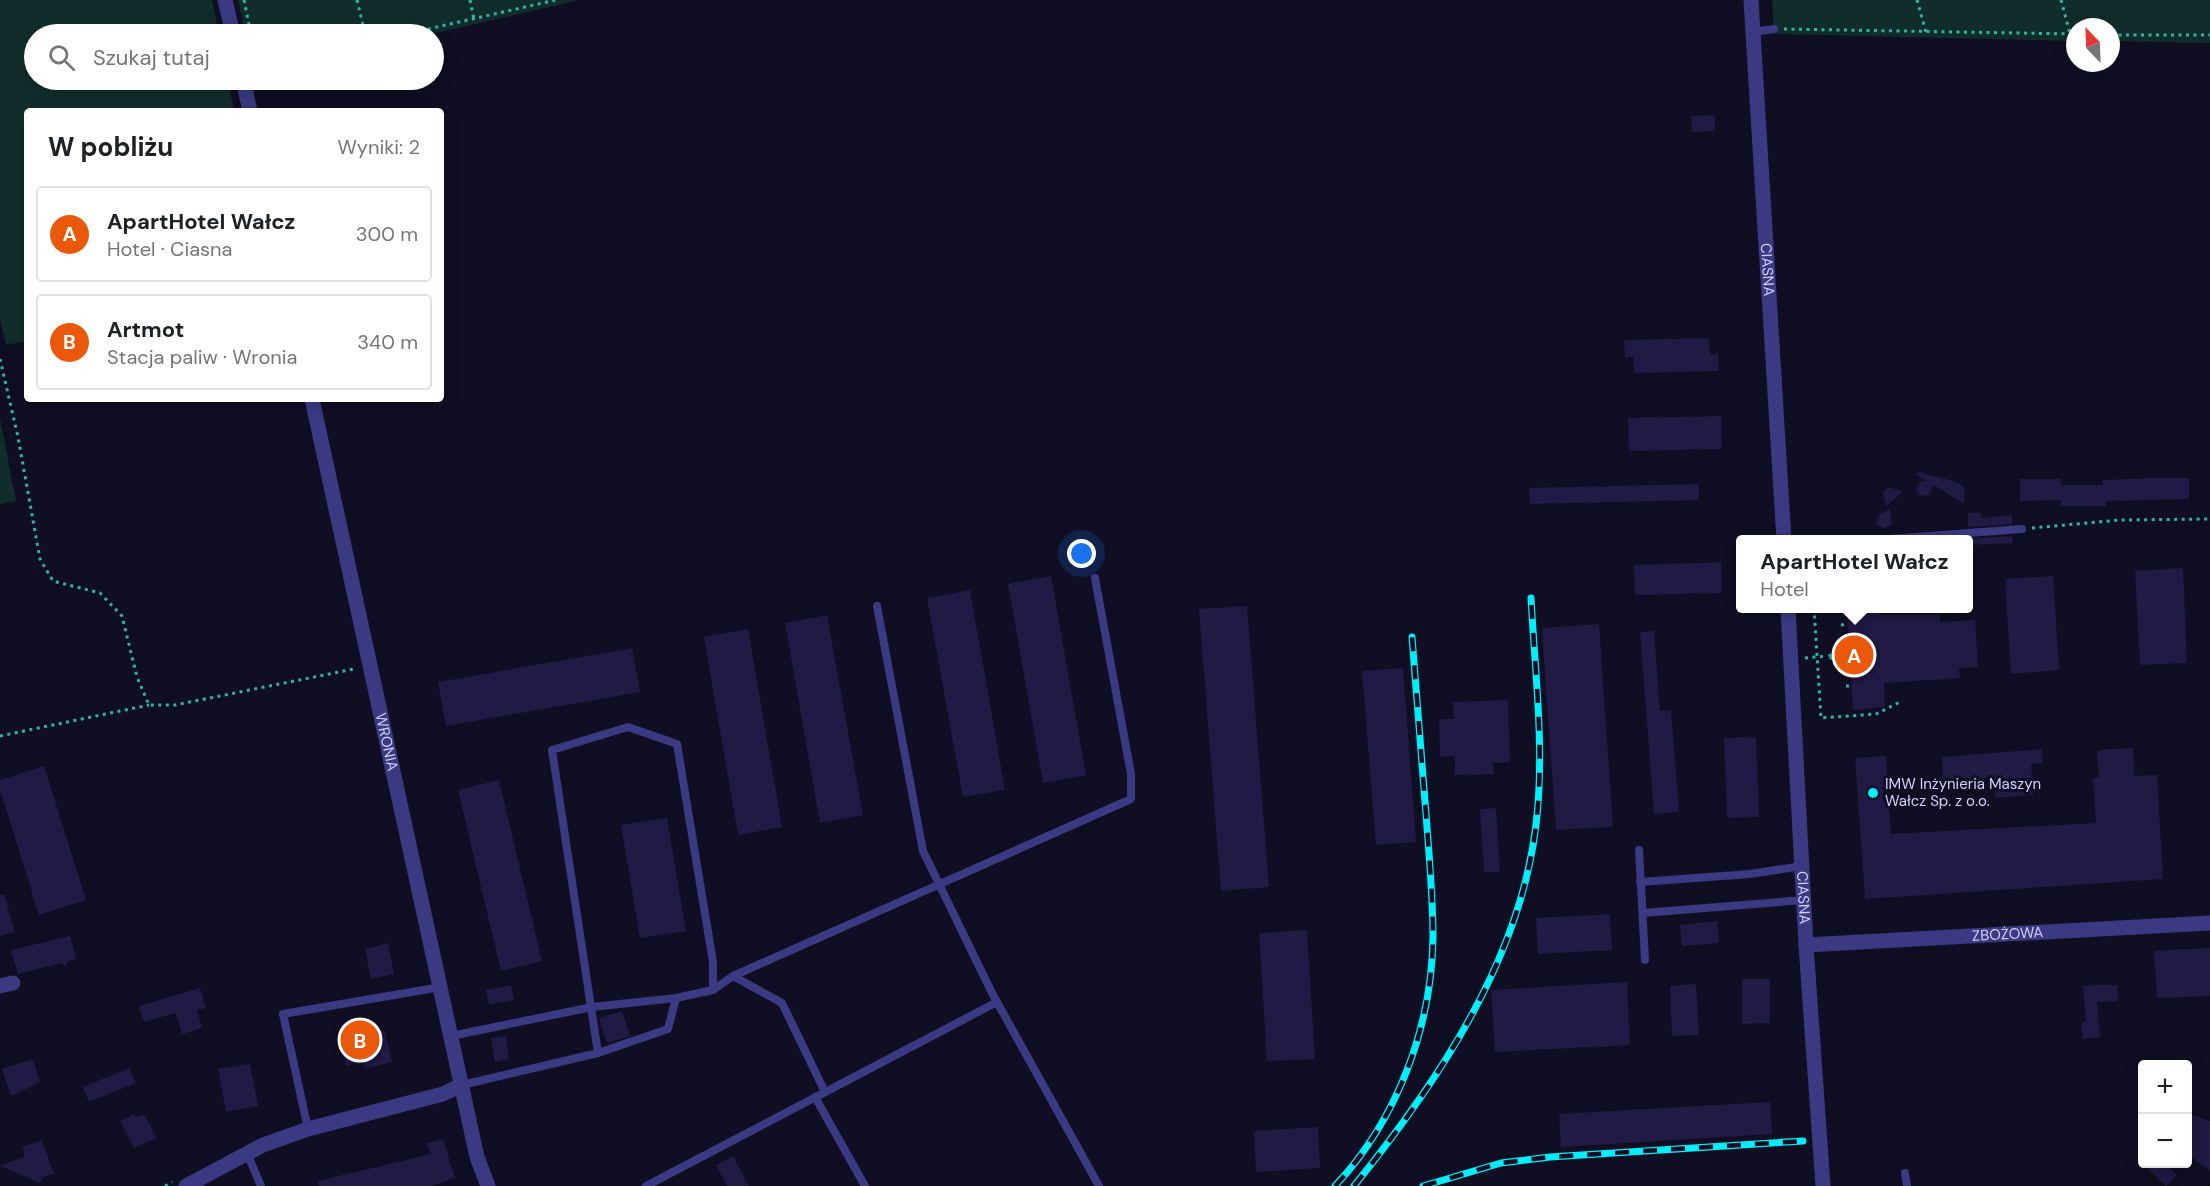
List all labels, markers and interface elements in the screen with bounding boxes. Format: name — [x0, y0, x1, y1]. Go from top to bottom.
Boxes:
north arrow — [2066, 18, 2120, 72]
search box — [24, 24, 444, 90]
icon: search — [45, 41, 78, 74]
text: Szukaj tutaj — [93, 43, 210, 72]
text: W pobliżu — [48, 130, 173, 164]
text: Wyniki: 2 — [337, 134, 420, 160]
text: ApartHotel Wałcz — [107, 207, 295, 236]
text: A — [62, 221, 77, 247]
text: 300 m — [356, 221, 418, 247]
text: Hotel · Ciasna — [107, 236, 232, 262]
street label: CIASNA — [1756, 242, 1779, 297]
text: Artmot — [107, 315, 184, 344]
text: B — [63, 329, 76, 355]
text: 340 m — [357, 329, 418, 355]
text: Stacja paliw · Wronia — [107, 344, 297, 370]
popup — [1736, 535, 1973, 613]
your location — [1067, 539, 1096, 568]
text: ApartHotel Wałcz — [1760, 547, 1949, 576]
text: Hotel — [1760, 576, 1809, 602]
pin: A — [1834, 632, 1874, 678]
street label: WRONIA — [371, 711, 403, 773]
place label: IMW Inżynieria Maszyn Wałcz Sp. z o.o. — [1885, 774, 2041, 811]
marker: IMW Inżynieria Maszyn Wałcz Sp. z o.o. — [1866, 786, 1880, 800]
street label: CIASNA — [1792, 870, 1815, 925]
street label: ZBOŻOWA — [1972, 922, 2044, 946]
pin: B — [340, 1018, 380, 1062]
map controls — [2138, 1060, 2192, 1168]
button: + — [2138, 1060, 2192, 1114]
button: − — [2138, 1114, 2192, 1168]

